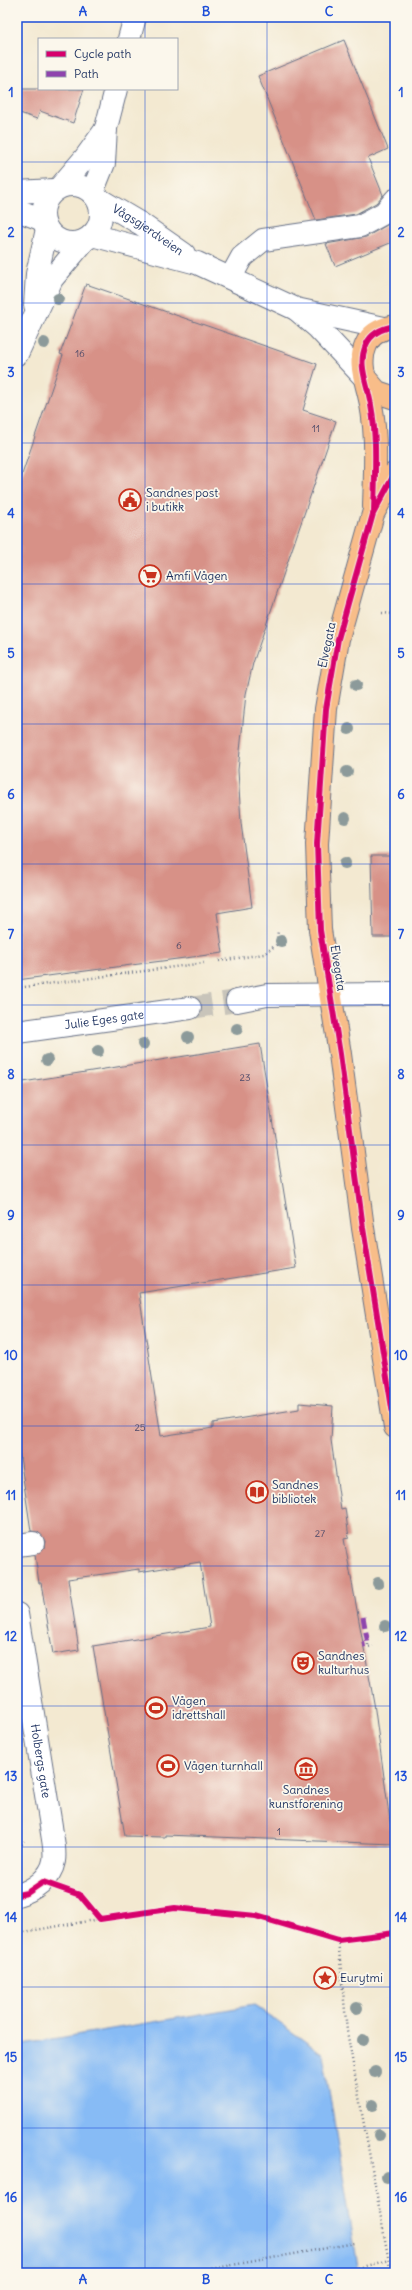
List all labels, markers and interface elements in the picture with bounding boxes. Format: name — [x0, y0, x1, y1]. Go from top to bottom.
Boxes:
text: A — [79, 3, 88, 20]
text: B — [202, 3, 211, 20]
text: C — [325, 3, 334, 20]
legend — [38, 38, 178, 90]
text: Cycle path — [74, 46, 131, 61]
text: Path — [74, 66, 99, 81]
text: 1 — [8, 84, 14, 101]
text: 1 — [398, 84, 404, 101]
street label: Vågsgjerdveien — [110, 201, 187, 258]
text: 2 — [7, 224, 15, 241]
text: 2 — [397, 224, 405, 241]
house number: 16 — [75, 347, 85, 360]
text: 3 — [7, 364, 15, 381]
text: 3 — [397, 364, 405, 381]
house number: 11 — [312, 422, 320, 435]
place label: Sandnes post i butikk — [146, 485, 218, 514]
public building icon: Sandnes post i butikk — [117, 487, 143, 513]
text: 4 — [7, 505, 15, 522]
text: 4 — [397, 505, 405, 522]
supermarket icon: Amfi Vågen — [137, 563, 163, 589]
place label: Amfi Vågen — [166, 568, 228, 583]
street label: Elvegata — [314, 620, 339, 669]
text: 5 — [7, 645, 15, 662]
text: 5 — [397, 645, 405, 662]
text: 6 — [7, 786, 15, 803]
text: 6 — [397, 786, 405, 803]
text: 7 — [8, 926, 15, 943]
text: 7 — [398, 926, 405, 943]
house number: 6 — [176, 939, 182, 952]
street label: Elvegata — [327, 944, 350, 992]
street label: Julie Eges gate — [63, 1006, 145, 1032]
text: 8 — [7, 1066, 15, 1083]
text: 8 — [397, 1066, 405, 1083]
house number: 23 — [239, 1071, 251, 1084]
text: 9 — [7, 1207, 15, 1224]
text: 9 — [397, 1207, 405, 1224]
text: 10 — [4, 1347, 18, 1364]
text: 10 — [394, 1347, 408, 1364]
house number: 25 — [134, 1421, 146, 1434]
place label: Sandnes bibliotek — [272, 1477, 318, 1506]
library icon: Sandnes bibliotek — [244, 1479, 270, 1505]
text: 11 — [6, 1487, 16, 1504]
text: 11 — [396, 1487, 406, 1504]
house number: 27 — [315, 1527, 325, 1540]
text: 12 — [5, 1628, 17, 1645]
text: 12 — [395, 1628, 407, 1645]
place label: Sandnes kulturhus — [318, 1648, 369, 1677]
theatre icon: Sandnes kulturhus — [290, 1650, 316, 1676]
place label: Vågen idrettshall — [172, 1693, 225, 1722]
sports icon: Vågen idrettshall — [143, 1695, 169, 1721]
street label: Holbergs gate — [28, 1723, 54, 1799]
sports icon: Vågen turnhall — [155, 1753, 181, 1779]
museum icon: Sandnes kunstforening — [293, 1756, 319, 1782]
place label: Vågen turnhall — [184, 1758, 263, 1773]
text: 13 — [5, 1768, 17, 1785]
text: 13 — [395, 1768, 407, 1785]
place label: Sandnes kunstforening — [269, 1782, 343, 1811]
house number: 1 — [277, 1825, 281, 1838]
text: 14 — [5, 1909, 18, 1926]
text: 14 — [395, 1909, 408, 1926]
place icon: Eurytmi — [312, 1965, 338, 1991]
place label: Eurytmi — [340, 1970, 383, 1985]
text: 15 — [5, 2049, 18, 2066]
text: 15 — [395, 2049, 408, 2066]
text: 16 — [5, 2189, 18, 2206]
text: 16 — [395, 2189, 408, 2206]
text: A — [79, 2271, 88, 2288]
text: B — [202, 2271, 211, 2288]
text: C — [325, 2271, 334, 2288]

